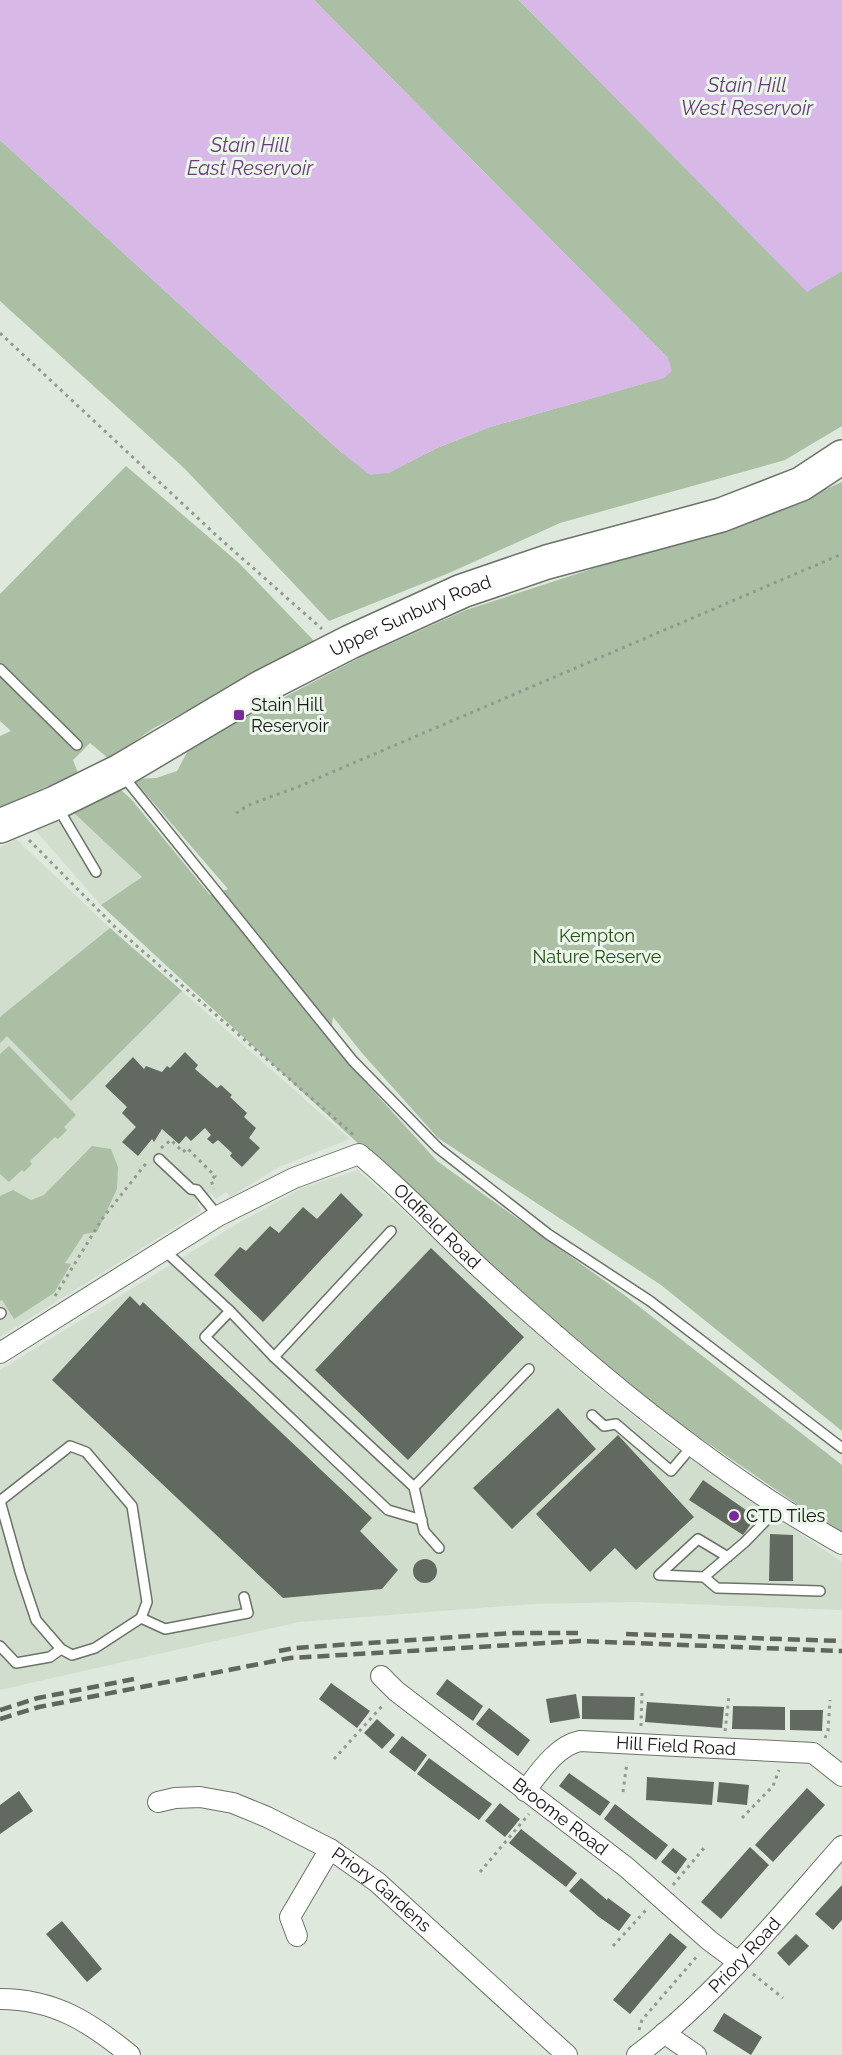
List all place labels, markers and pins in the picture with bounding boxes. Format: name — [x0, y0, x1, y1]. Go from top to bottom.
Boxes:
place label: Stain Hill Reservoir — [251, 694, 330, 736]
marker: Stain Hill Reservoir — [232, 708, 246, 722]
place label: CTD Tiles — [746, 1505, 826, 1526]
marker: CTD Tiles — [727, 1509, 741, 1523]

